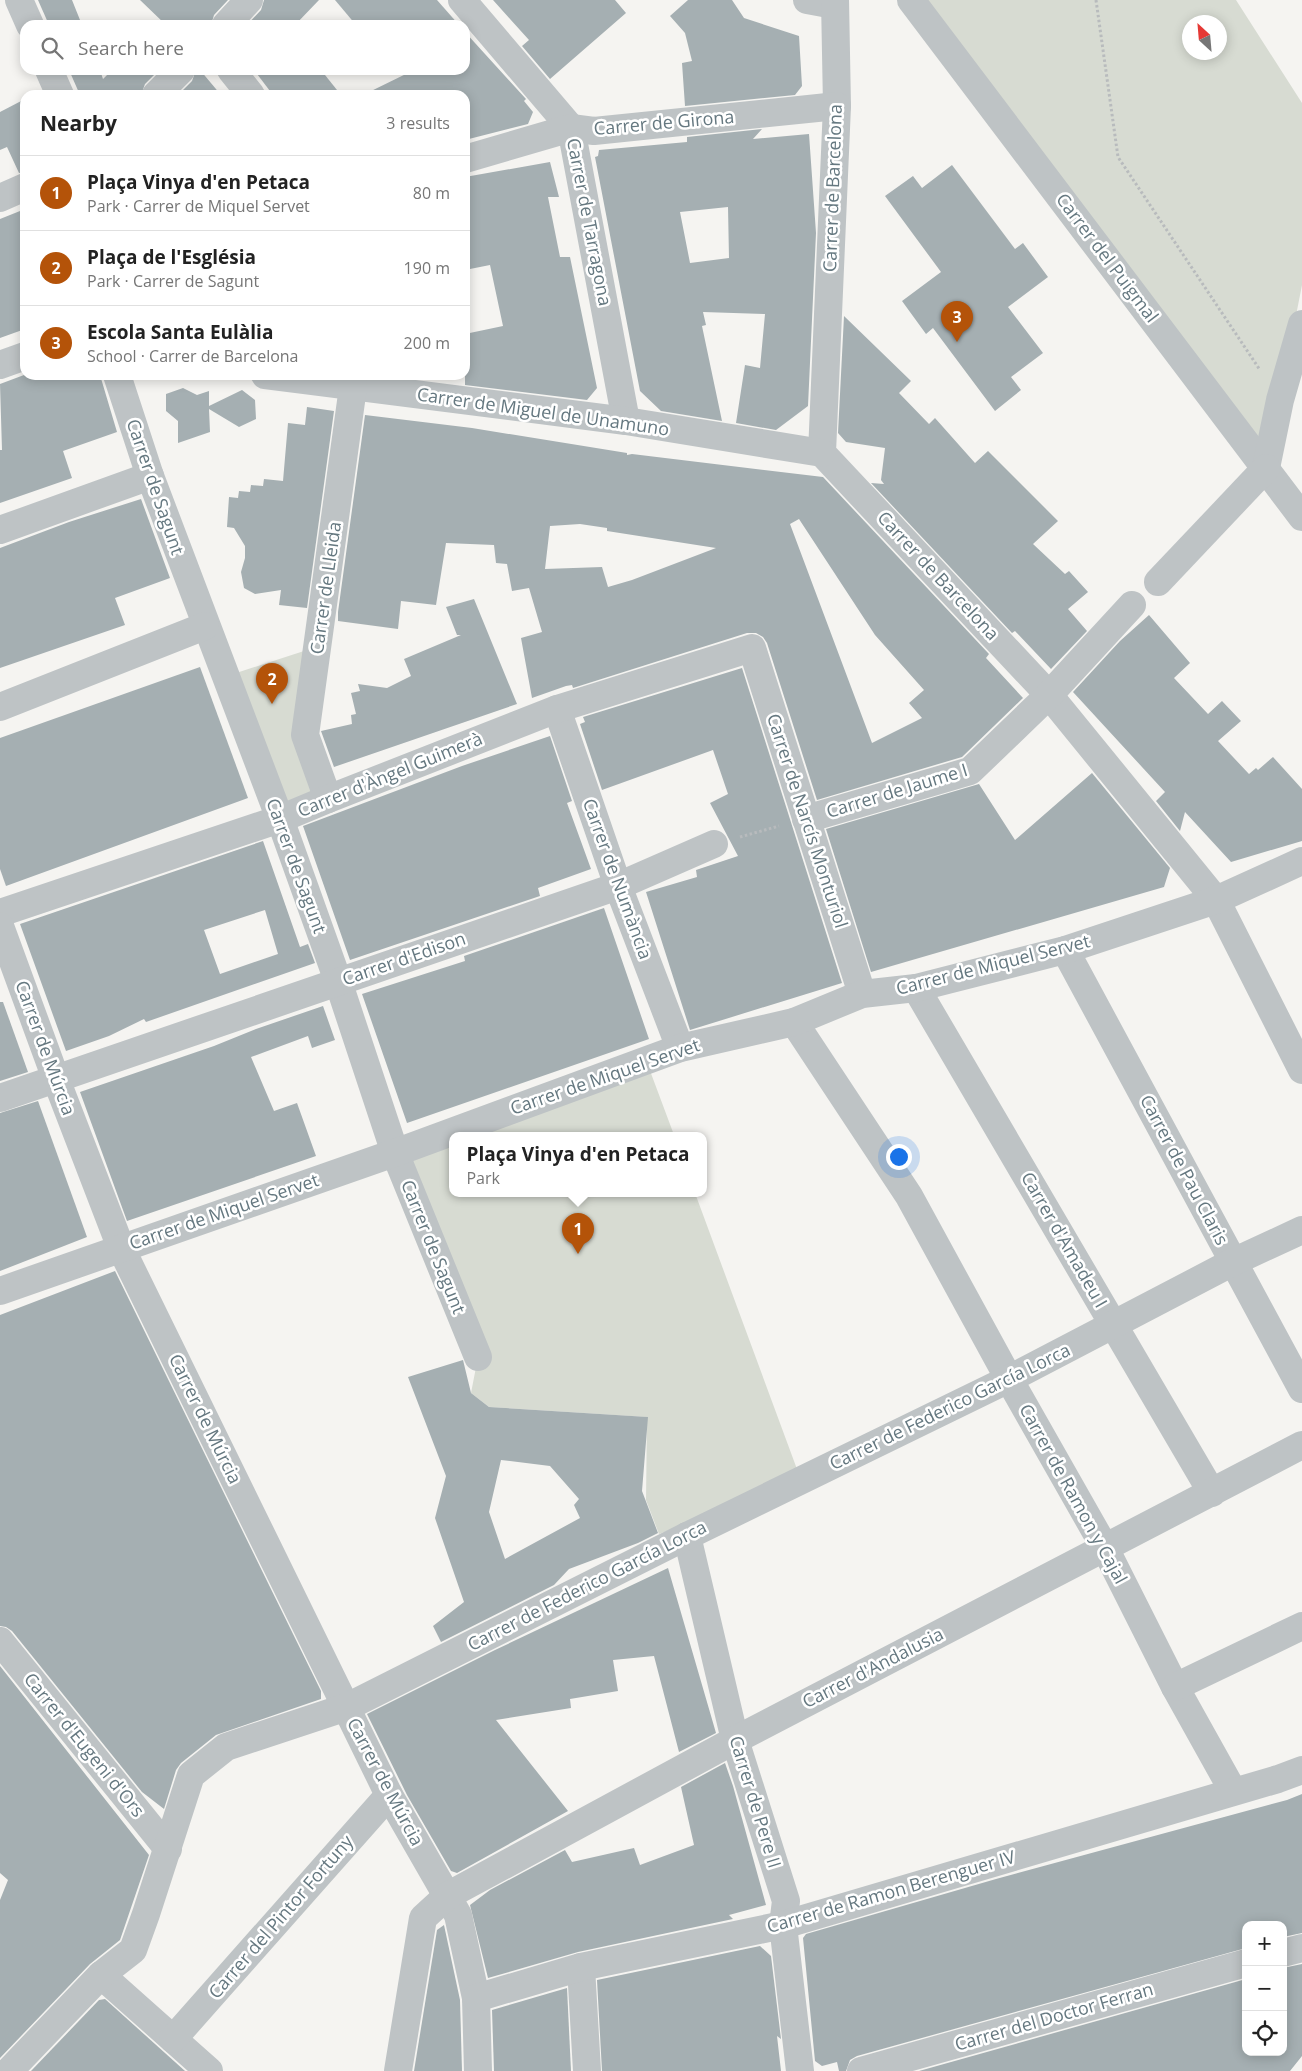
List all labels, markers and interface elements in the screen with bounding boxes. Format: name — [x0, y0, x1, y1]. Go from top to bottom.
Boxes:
north arrow — [1182, 15, 1227, 60]
search box — [20, 20, 470, 75]
icon: search — [38, 34, 66, 62]
text: Search here — [78, 35, 184, 61]
street label: Carrer de Girona — [593, 104, 735, 140]
street label: Carrer de Barcelona — [817, 104, 847, 272]
text: Nearby — [40, 109, 117, 137]
text: 3 results — [386, 112, 450, 134]
street label: Carrer de Tarragona — [562, 136, 618, 308]
text: Plaça Vinya d'en Petaca — [87, 169, 310, 195]
text: 1 — [51, 182, 61, 204]
text: 80 m — [413, 182, 450, 204]
street label: Carrer del Puigmal — [1051, 188, 1164, 327]
text: Park · Carrer de Miquel Servet — [87, 195, 310, 217]
text: Plaça de l'Església — [87, 244, 256, 270]
text: 2 — [51, 257, 61, 279]
text: 190 m — [404, 257, 450, 279]
text: Park · Carrer de Sagunt — [87, 270, 259, 292]
pin: 3 — [941, 301, 973, 342]
text: Escola Santa Eulàlia — [87, 319, 273, 345]
text: 3 — [51, 332, 61, 354]
text: 200 m — [404, 332, 450, 354]
text: School · Carrer de Barcelona — [87, 345, 299, 367]
street label: Carrer de Miguel de Unamuno — [416, 381, 671, 441]
street label: Carrer de Sagunt — [121, 416, 190, 558]
street label: Carrer de Barcelona — [873, 506, 1005, 645]
street label: Carrer de Lleida — [304, 520, 346, 656]
pin: 2 — [256, 663, 288, 704]
street label: Carrer de Narcís Monturiol — [762, 710, 854, 931]
street label: Carrer d'Àngel Guimerà — [294, 726, 486, 822]
street label: Carrer de Jaume I — [823, 757, 970, 823]
street label: Carrer de Sagunt — [261, 795, 333, 937]
street label: Carrer de Numància — [578, 795, 658, 962]
street label: Carrer d'Edison — [339, 926, 469, 990]
street label: Carrer de Miquel Servet — [893, 928, 1092, 1000]
street label: Carrer de Múrcia — [10, 977, 81, 1118]
street label: Carrer de Miquel Servet — [507, 1032, 703, 1120]
street label: Carrer de Pau Claris — [1135, 1090, 1235, 1249]
popup — [449, 1132, 707, 1197]
text: Plaça Vinya d'en Petaca — [466, 1141, 690, 1167]
your location — [886, 1144, 912, 1170]
street label: Carrer de Miquel Servet — [126, 1167, 322, 1255]
text: Park — [466, 1167, 500, 1189]
street label: Carrer d'Amadeu I — [1016, 1167, 1114, 1312]
street label: Carrer de Sagunt — [396, 1176, 472, 1317]
pin: 1 — [562, 1213, 594, 1254]
street label: Carrer de Federico García Lorca — [825, 1337, 1074, 1475]
street label: Carrer de Múrcia — [164, 1350, 248, 1488]
street label: Carrer de Ramon y Cajal — [1014, 1399, 1133, 1588]
street label: Carrer de Federico García Lorca — [463, 1514, 710, 1656]
street label: Carrer d'Andalusia — [798, 1621, 947, 1713]
street label: Carrer d'Eugeni d'Ors — [19, 1667, 151, 1822]
street label: Carrer de Múrcia — [342, 1713, 430, 1850]
street label: Carrer de Pere II — [724, 1733, 787, 1871]
street label: Carrer del Pintor Fortuny — [203, 1829, 359, 2003]
street label: Carrer de Ramon Berenguer IV — [764, 1844, 1018, 1938]
map controls — [1242, 1921, 1287, 2056]
button: + — [1242, 1921, 1287, 1966]
button: − — [1242, 1966, 1287, 2011]
street label: Carrer del Doctor Ferran — [952, 1976, 1156, 2056]
button: locate — [1242, 2011, 1287, 2056]

